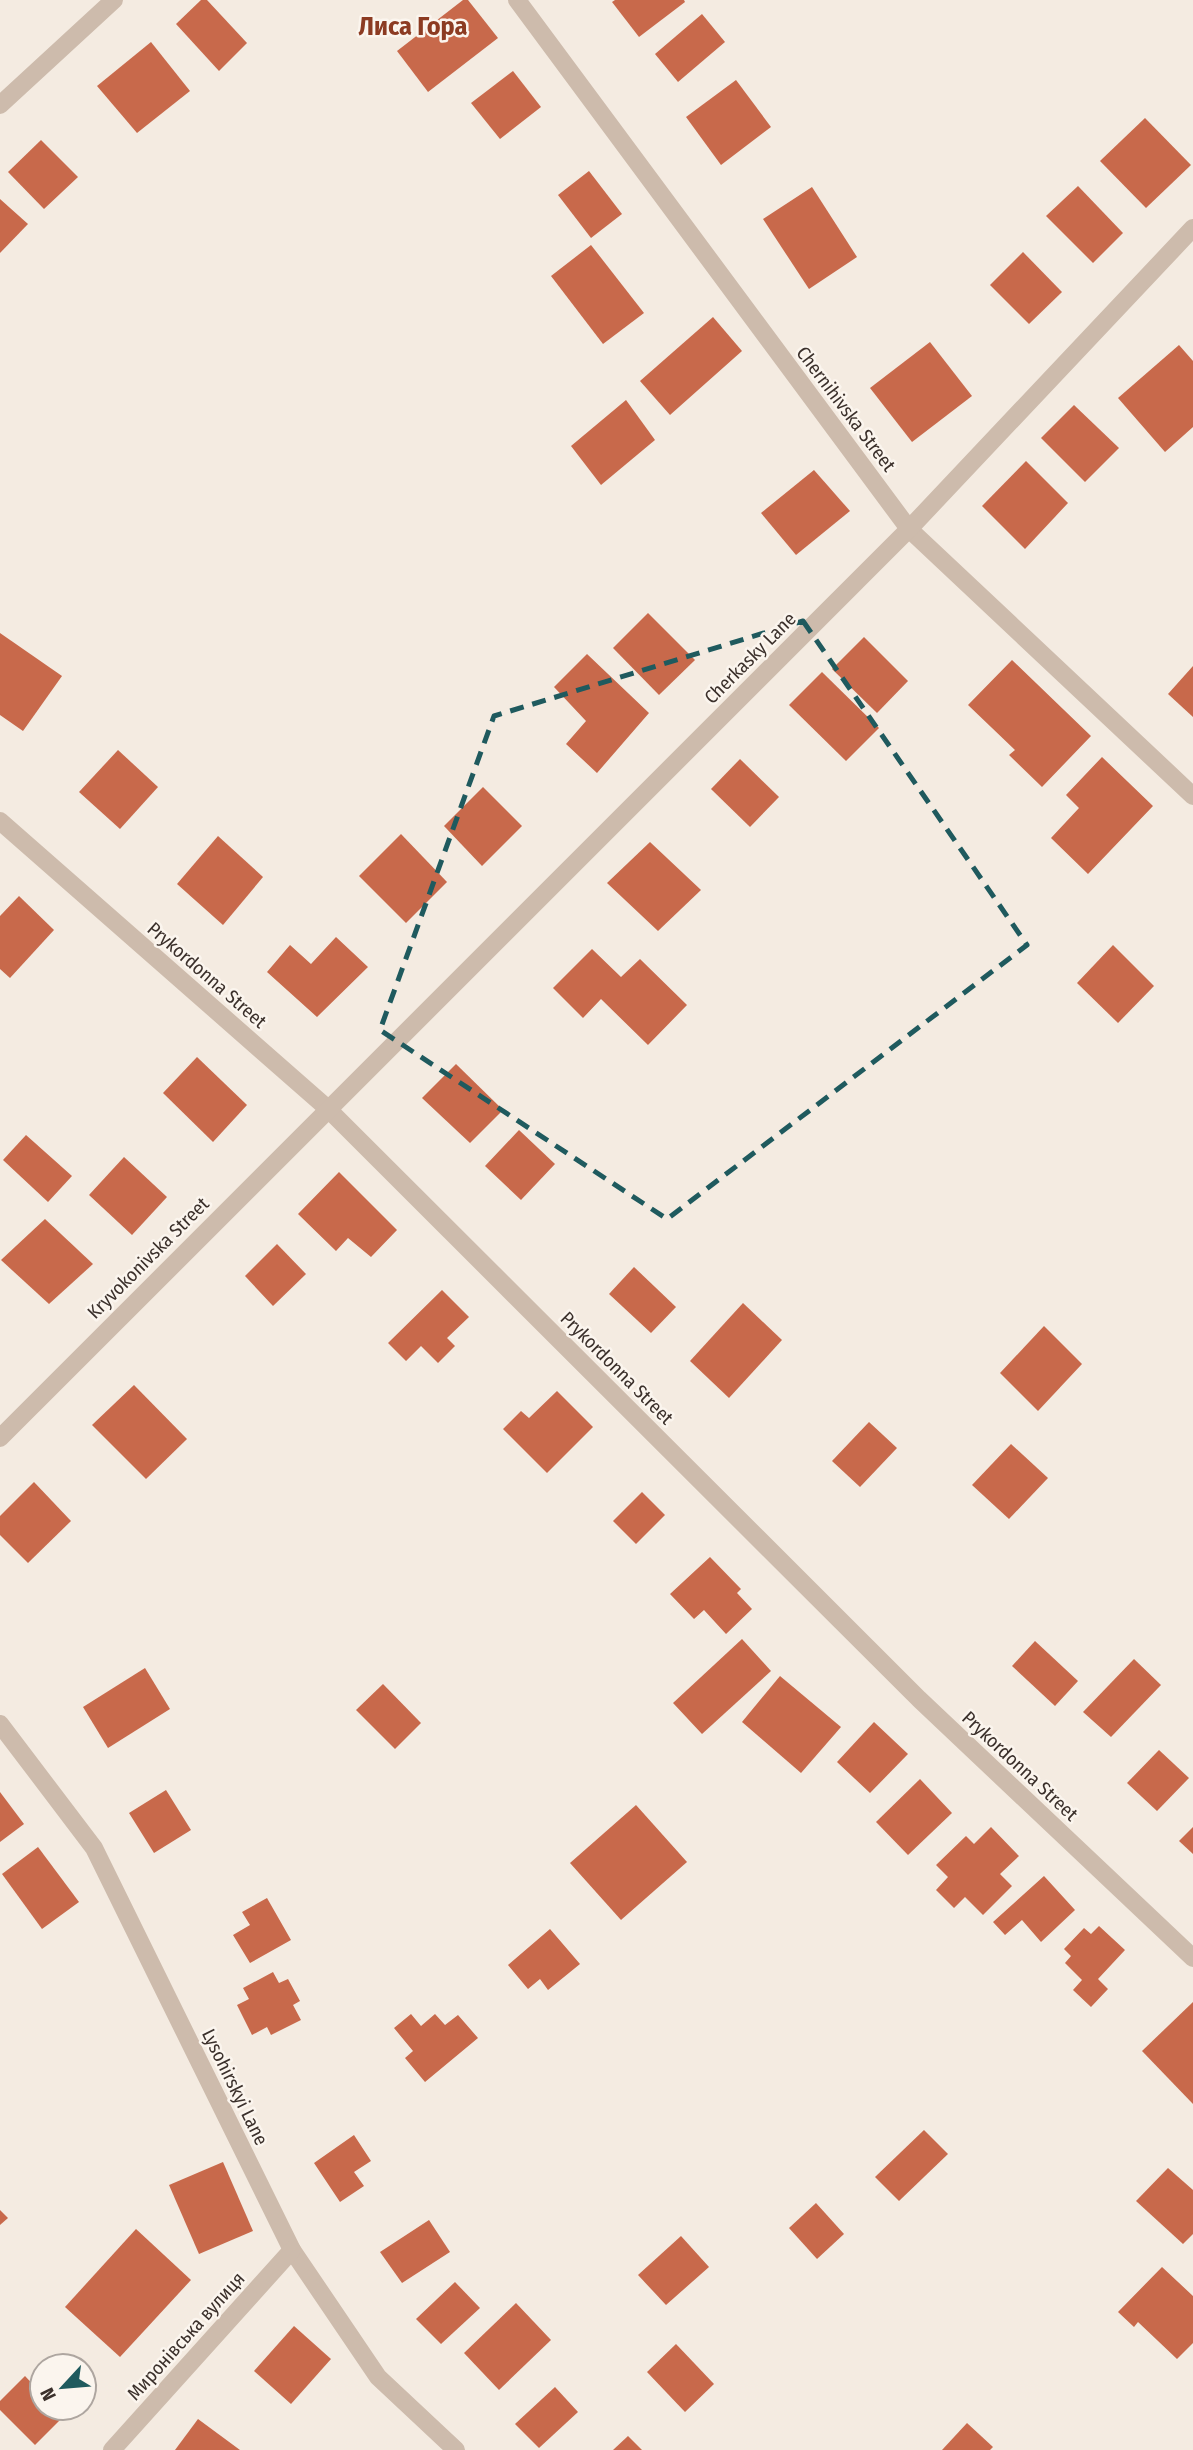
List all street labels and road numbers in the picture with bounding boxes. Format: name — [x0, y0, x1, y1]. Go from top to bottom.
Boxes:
street label: Chernihivska Street — [791, 342, 901, 477]
street label: Cherkasky Lane — [699, 607, 801, 709]
street label: Prykordonna Street — [143, 917, 272, 1033]
street label: Kryvokonivska Street — [82, 1192, 214, 1324]
street label: Prykordonna Street — [556, 1307, 679, 1430]
street label: Prykordonna Street — [957, 1706, 1083, 1826]
street label: Lysohirskyi Lane — [197, 2025, 273, 2149]
street label: Миронівська вулиця — [122, 2267, 250, 2405]

